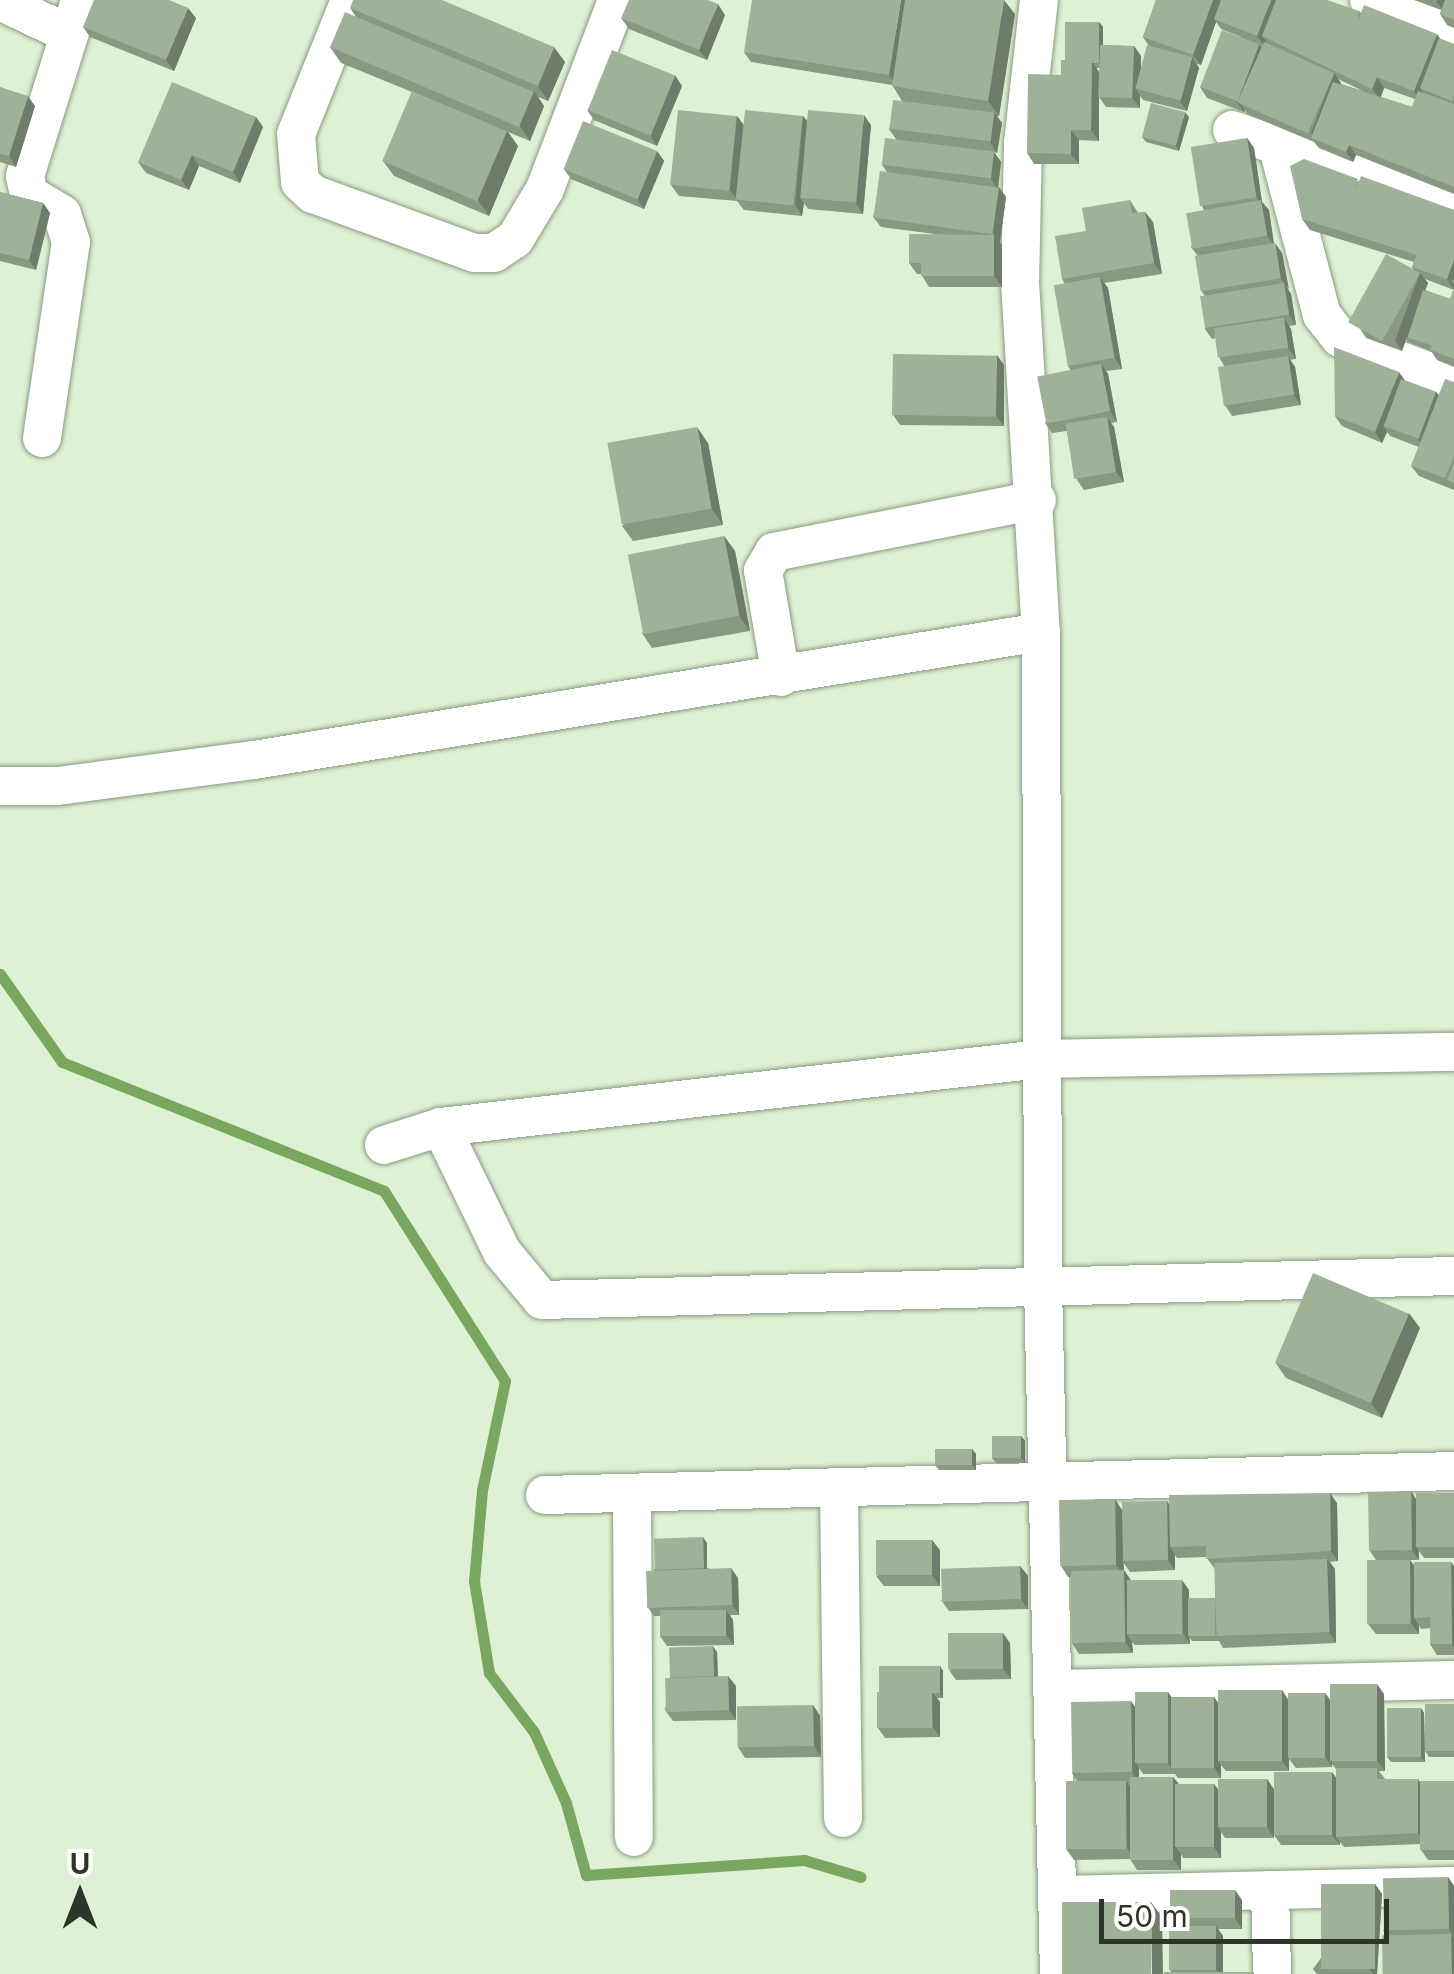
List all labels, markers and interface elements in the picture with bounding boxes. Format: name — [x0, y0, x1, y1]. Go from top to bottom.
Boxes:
north arrow — [30, 1844, 130, 1944]
text: U — [70, 1847, 90, 1881]
scale bar — [1104, 1879, 1394, 1941]
text: 50 m — [1116, 1898, 1188, 1934]

